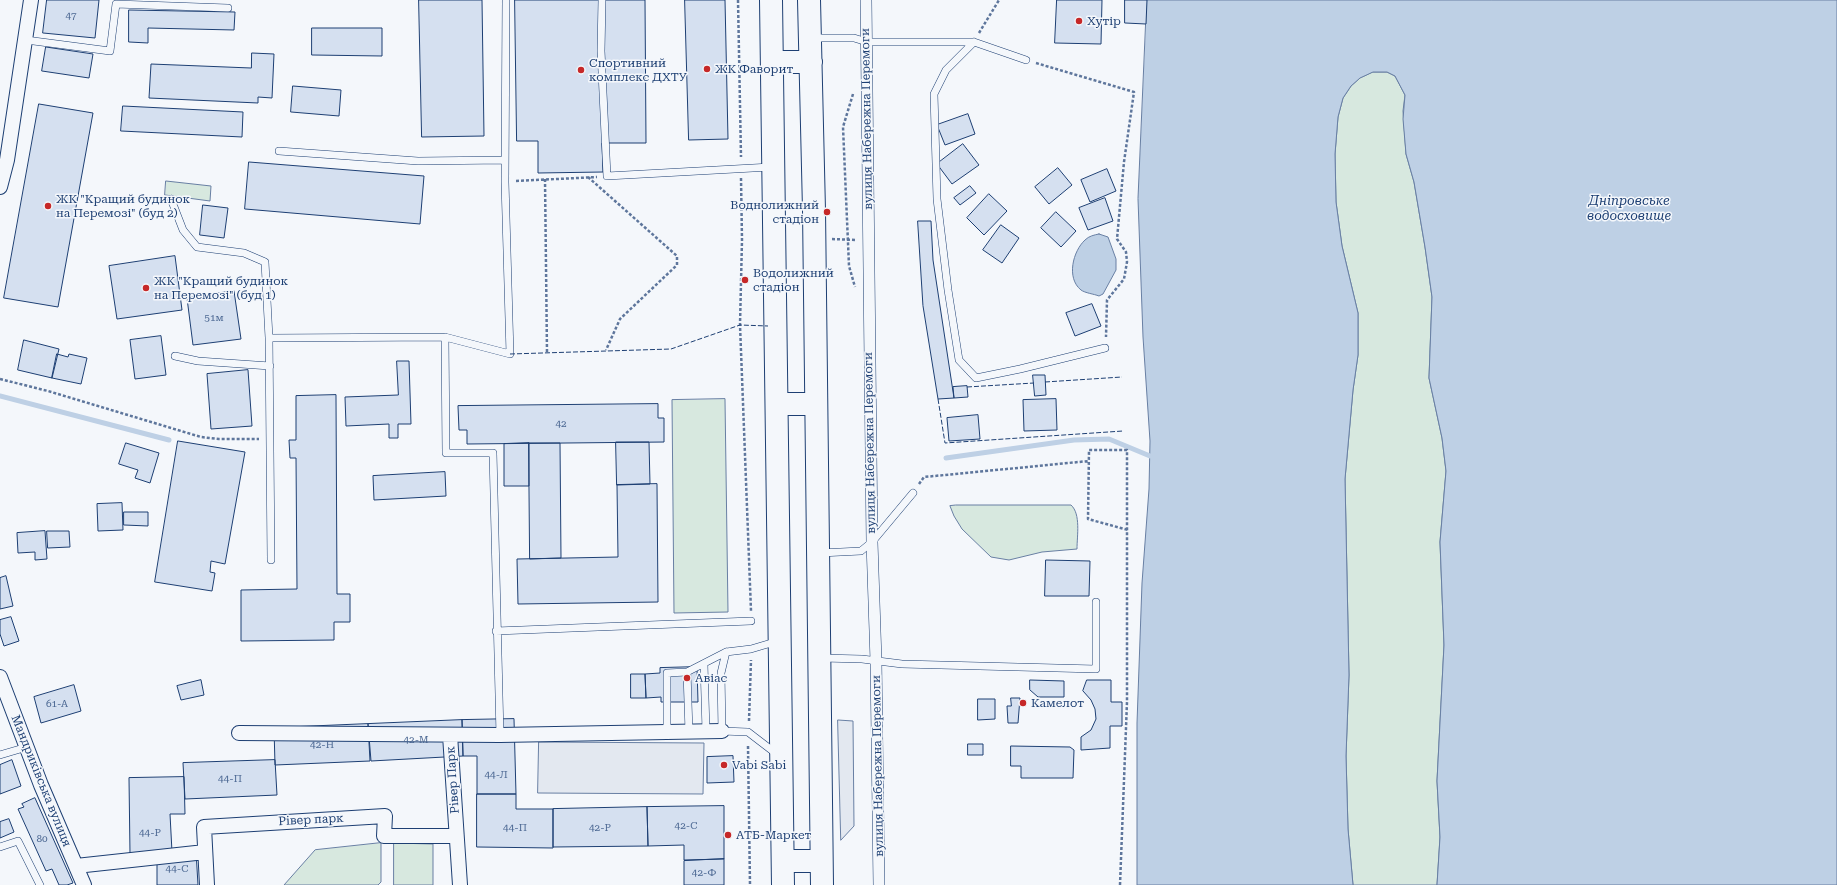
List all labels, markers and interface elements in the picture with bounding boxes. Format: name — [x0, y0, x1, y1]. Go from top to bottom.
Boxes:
house number: 47 — [65, 10, 77, 22]
place label: Хутір — [1087, 14, 1121, 28]
marker: Хутір — [1074, 16, 1084, 26]
street label: вулиця Набережна Перемоги — [858, 28, 876, 210]
place label: Спортивний комплекс ДХТУ — [589, 56, 687, 84]
place label: ЖК Фаворит — [715, 62, 793, 76]
marker: ЖК Фаворит — [702, 64, 712, 74]
marker: Спортивний комплекс ДХТУ — [576, 65, 586, 75]
place label: ЖК "Кращий будинок на Перемозі" (буд 2) — [56, 192, 190, 220]
water label: Дніпровське водосховище — [1587, 193, 1671, 224]
place label: Воднолижний стадіон — [730, 198, 819, 226]
marker: ЖК "Кращий будинок на Перемозі" (буд 2) — [43, 201, 53, 211]
marker: Воднолижний стадіон — [822, 207, 832, 217]
place label: Водолижний стадіон — [753, 266, 834, 294]
place label: ЖК "Кращий будинок на Перемозі" (буд 1) — [154, 274, 288, 302]
marker: Водолижний стадіон — [740, 275, 750, 285]
marker: ЖК "Кращий будинок на Перемозі" (буд 1) — [141, 283, 151, 293]
house number: 51м — [204, 312, 224, 324]
street label: вулиця Набережна Перемоги — [861, 352, 879, 534]
house number: 42 — [555, 418, 567, 430]
place label: Авіас — [695, 671, 727, 685]
marker: Авіас — [682, 673, 692, 683]
street label: вулиця Набережна Перемоги — [869, 675, 887, 857]
place label: Камелот — [1031, 696, 1084, 710]
house number: 61-А — [46, 698, 68, 710]
marker: Камелот — [1018, 698, 1028, 708]
street label: Мандриківська вулиця — [8, 713, 74, 849]
house number: 42-М — [403, 734, 429, 746]
house number: 42-Н — [310, 739, 334, 751]
street label: Рівер Парк — [443, 746, 463, 814]
place label: Vabi Sabi — [732, 758, 786, 772]
marker: Vabi Sabi — [719, 760, 729, 770]
house number: 44-Л — [484, 769, 508, 781]
house number: 44-П — [218, 773, 242, 785]
street label: Рівер парк — [278, 811, 344, 829]
house number: 42-С — [675, 820, 697, 832]
house number: 44-П — [503, 822, 527, 834]
house number: 42-Р — [589, 822, 611, 834]
house number: 44-Р — [139, 827, 161, 839]
place label: АТБ-Маркет — [736, 828, 811, 842]
marker: АТБ-Маркет — [723, 830, 733, 840]
house number: 80 — [36, 833, 48, 845]
house number: 44-С — [166, 863, 188, 875]
house number: 42-Ф — [692, 867, 716, 879]

